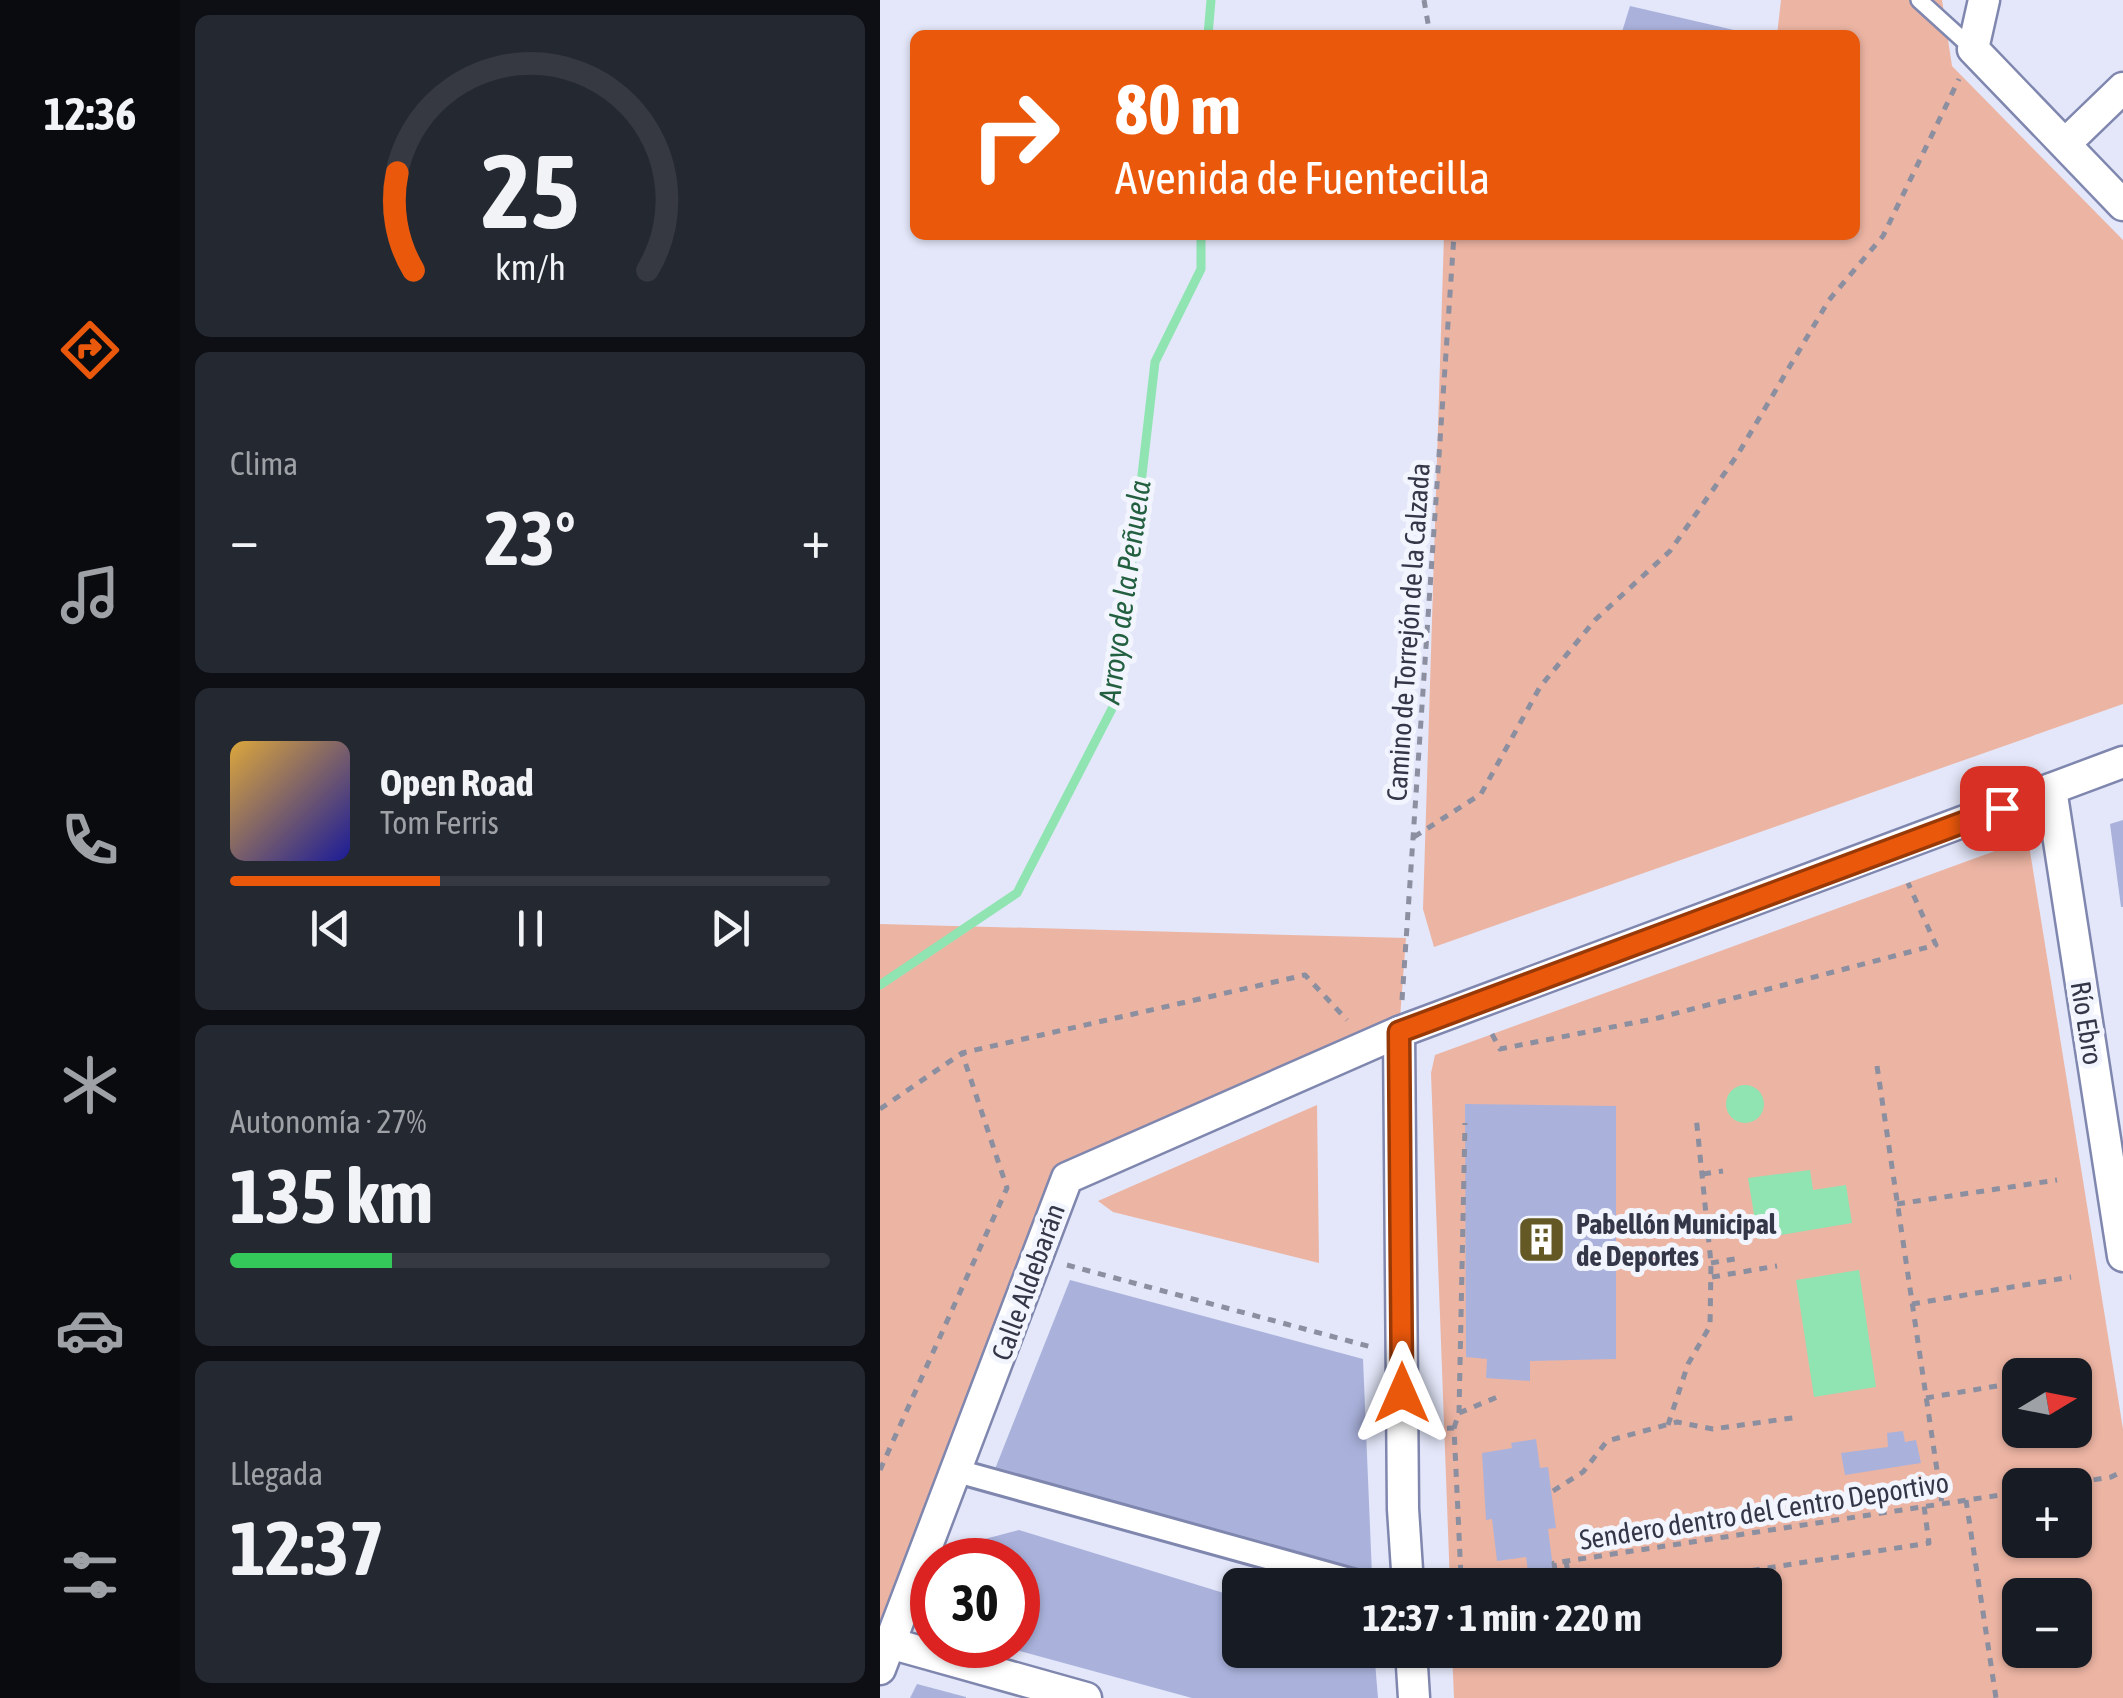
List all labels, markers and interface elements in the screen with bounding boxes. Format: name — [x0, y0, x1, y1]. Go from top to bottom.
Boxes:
text: 80 m — [1115, 69, 1241, 149]
icon: right — [950, 70, 1080, 200]
text: 12:36 — [44, 88, 136, 140]
text: 25 — [481, 131, 579, 250]
text: Avenida de Fuentecilla — [1115, 152, 1490, 204]
text: km/h — [495, 247, 565, 288]
icon: directions — [55, 315, 125, 385]
text: Clima — [230, 445, 298, 482]
street label: Camino de Torrejón de la Calzada — [1380, 462, 1436, 802]
water label: Arroyo de la Peñuela — [1091, 478, 1157, 707]
text: 23° — [484, 495, 576, 581]
text: − — [230, 507, 259, 570]
text: + — [801, 507, 830, 570]
icon: music — [55, 560, 125, 630]
text: Open Road — [380, 761, 534, 804]
pin — [1960, 766, 2045, 851]
icon: arrive — [1975, 781, 2030, 836]
text: Tom Ferris — [380, 804, 499, 841]
icon: phone — [55, 805, 125, 875]
icon: previous — [303, 901, 358, 956]
icon: pause — [503, 901, 558, 956]
icon: next — [703, 901, 758, 956]
street label: Río Ebro — [2065, 979, 2109, 1067]
icon: climate — [55, 1050, 125, 1120]
text: Autonomía · 27% — [230, 1103, 426, 1140]
text: 135 km — [230, 1153, 433, 1239]
street label: Calle Aldebarán — [985, 1199, 1071, 1365]
place label: Pabellón Municipal de Deportes — [1576, 1208, 1777, 1272]
building icon: Pabellón Municipal de Deportes — [1515, 1214, 1567, 1266]
icon: car — [55, 1295, 125, 1365]
position arrow — [1350, 1341, 1454, 1445]
north arrow — [2002, 1358, 2092, 1448]
map controls — [2002, 1358, 2092, 1668]
text: Llegada — [230, 1455, 323, 1492]
street label: Sendero dentro del Centro Deportivo — [1577, 1466, 1951, 1556]
button: + — [2002, 1468, 2092, 1558]
text: 12:37 — [230, 1505, 384, 1591]
speed limit sign: 30 — [910, 1538, 1040, 1668]
icon: filters — [55, 1540, 125, 1610]
button: − — [2002, 1578, 2092, 1668]
text: 12:37 · 1 min · 220 m — [1362, 1596, 1642, 1639]

